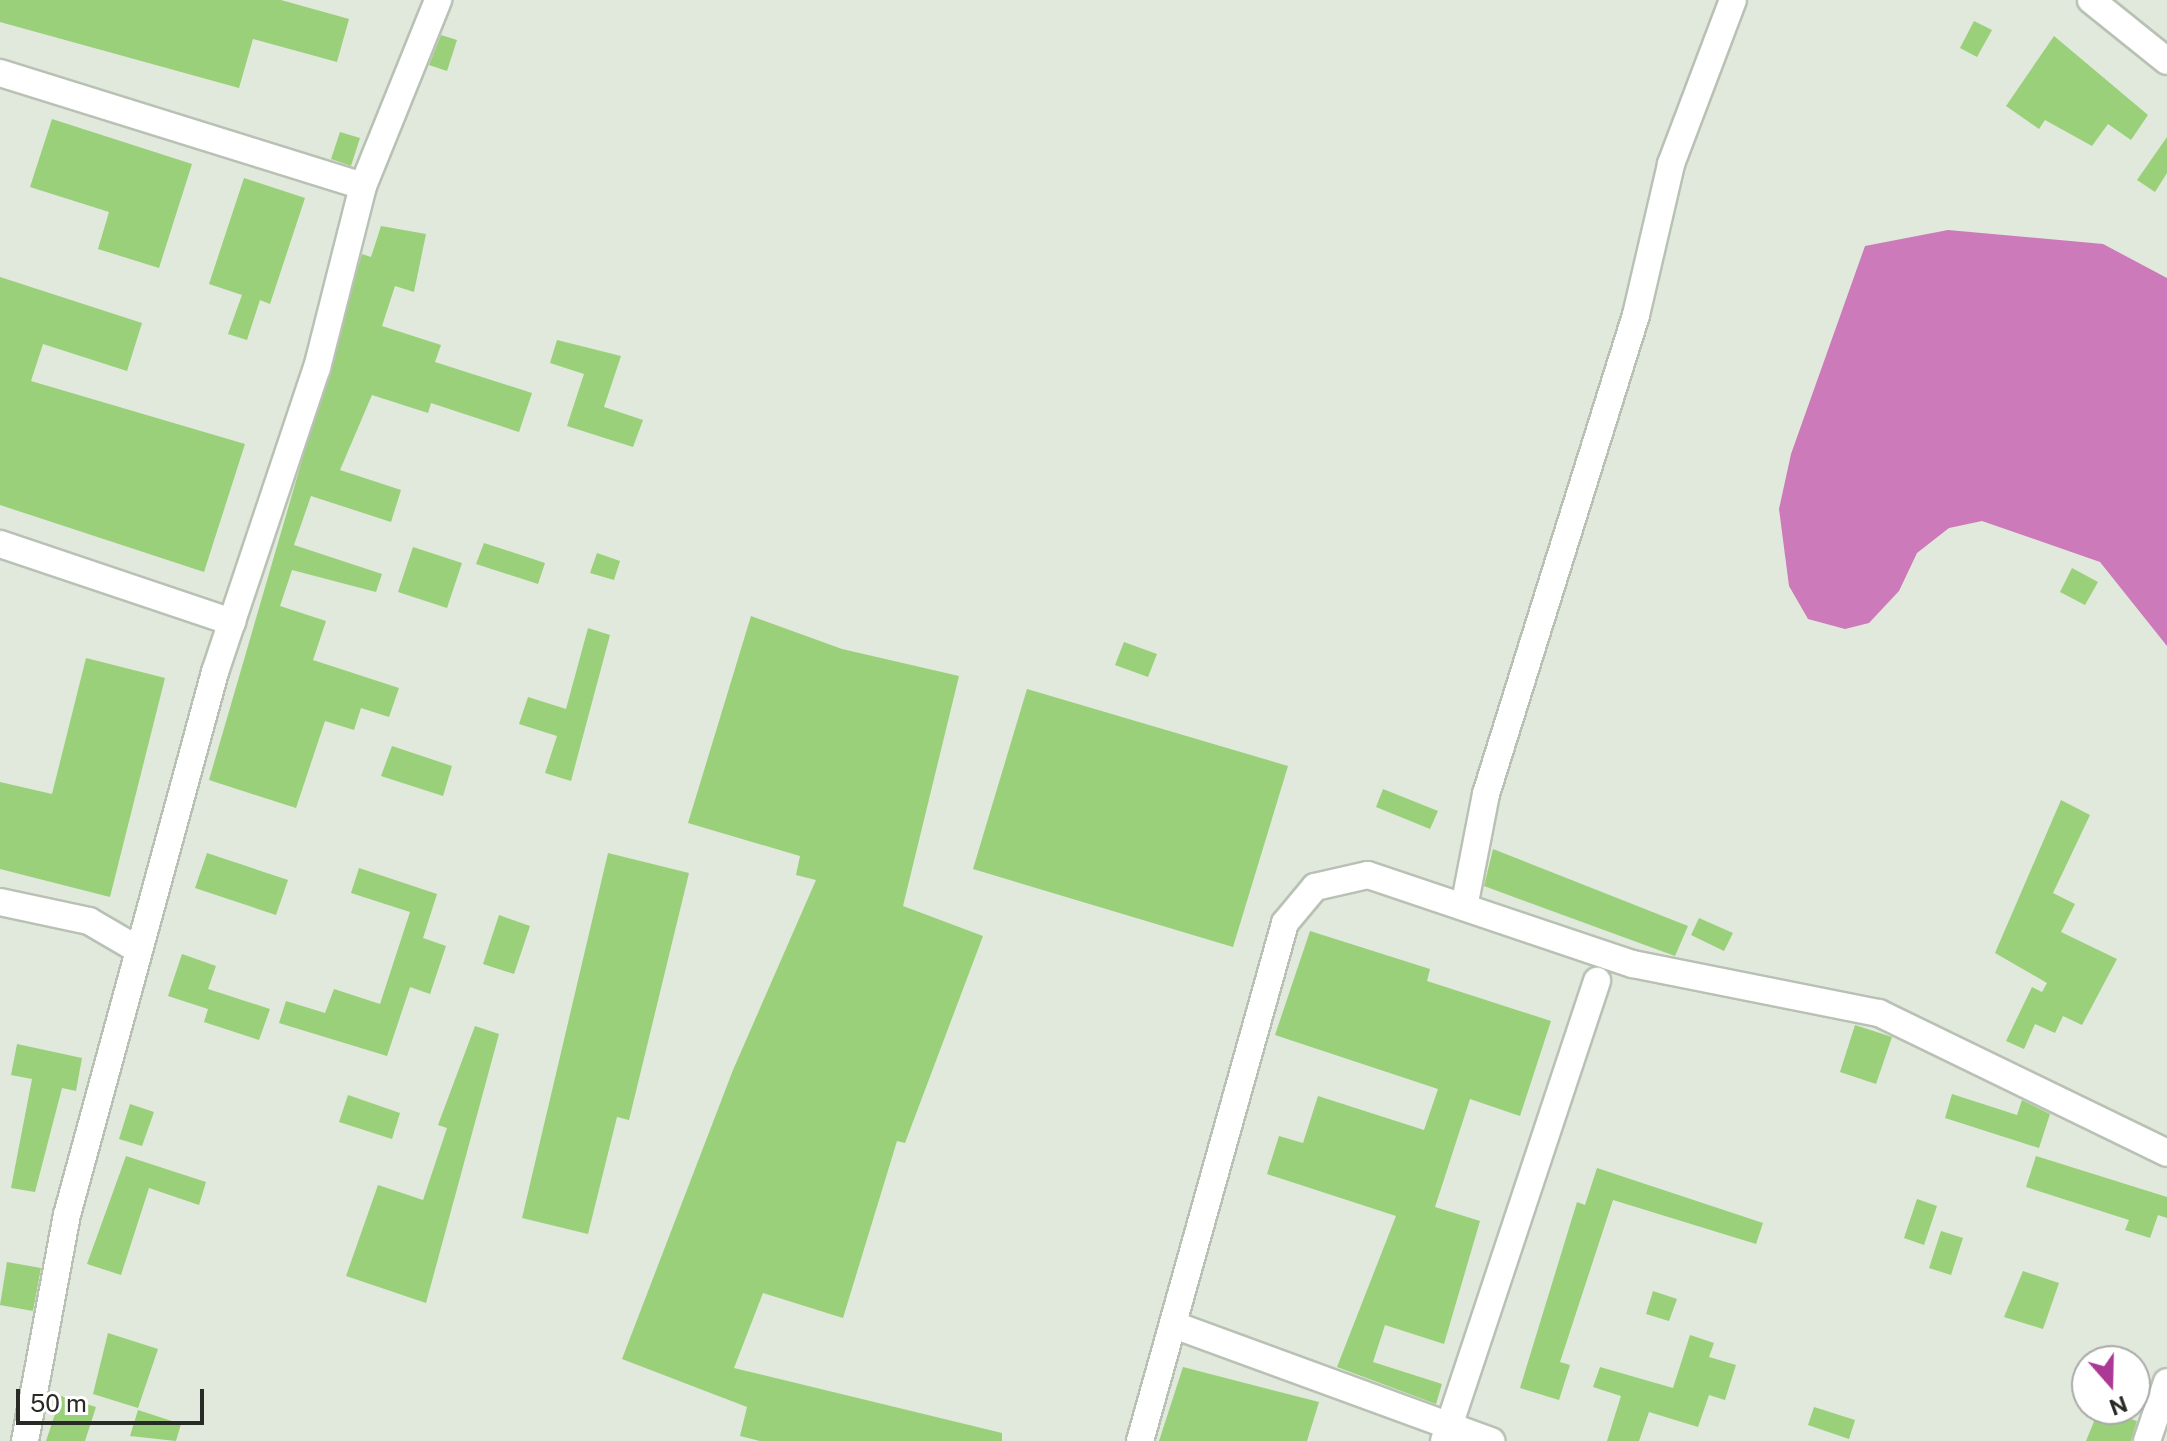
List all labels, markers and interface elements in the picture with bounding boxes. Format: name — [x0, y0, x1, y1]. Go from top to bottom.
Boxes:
north arrow — [2071, 1345, 2151, 1425]
scale bar — [20, 1373, 208, 1423]
text: 50 m — [30, 1389, 87, 1417]
text: N — [2106, 1391, 2131, 1421]

